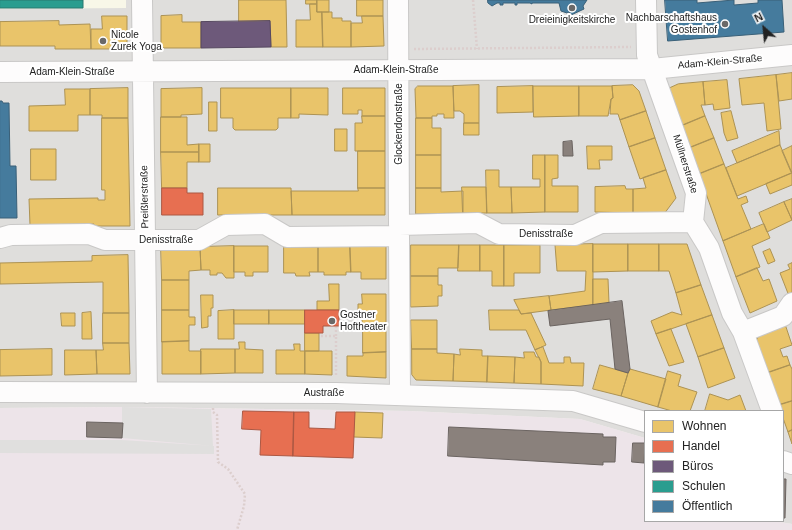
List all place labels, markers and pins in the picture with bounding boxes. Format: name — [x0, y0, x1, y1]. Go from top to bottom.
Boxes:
marker: Dreieinigkeitskirche — [567, 3, 577, 13]
place label: Nachbarschaftshaus Gostenhof — [626, 12, 717, 36]
place label: Dreieinigkeitskirche — [529, 14, 615, 26]
marker: Nachbarschaftshaus Gostenhof — [720, 19, 730, 29]
place label: Nicole Zurek Yoga — [111, 29, 162, 52]
marker: Nicole Zurek Yoga — [98, 36, 108, 46]
place label: Gostner Hoftheater — [340, 309, 387, 332]
marker: Gostner Hoftheater — [327, 316, 337, 326]

